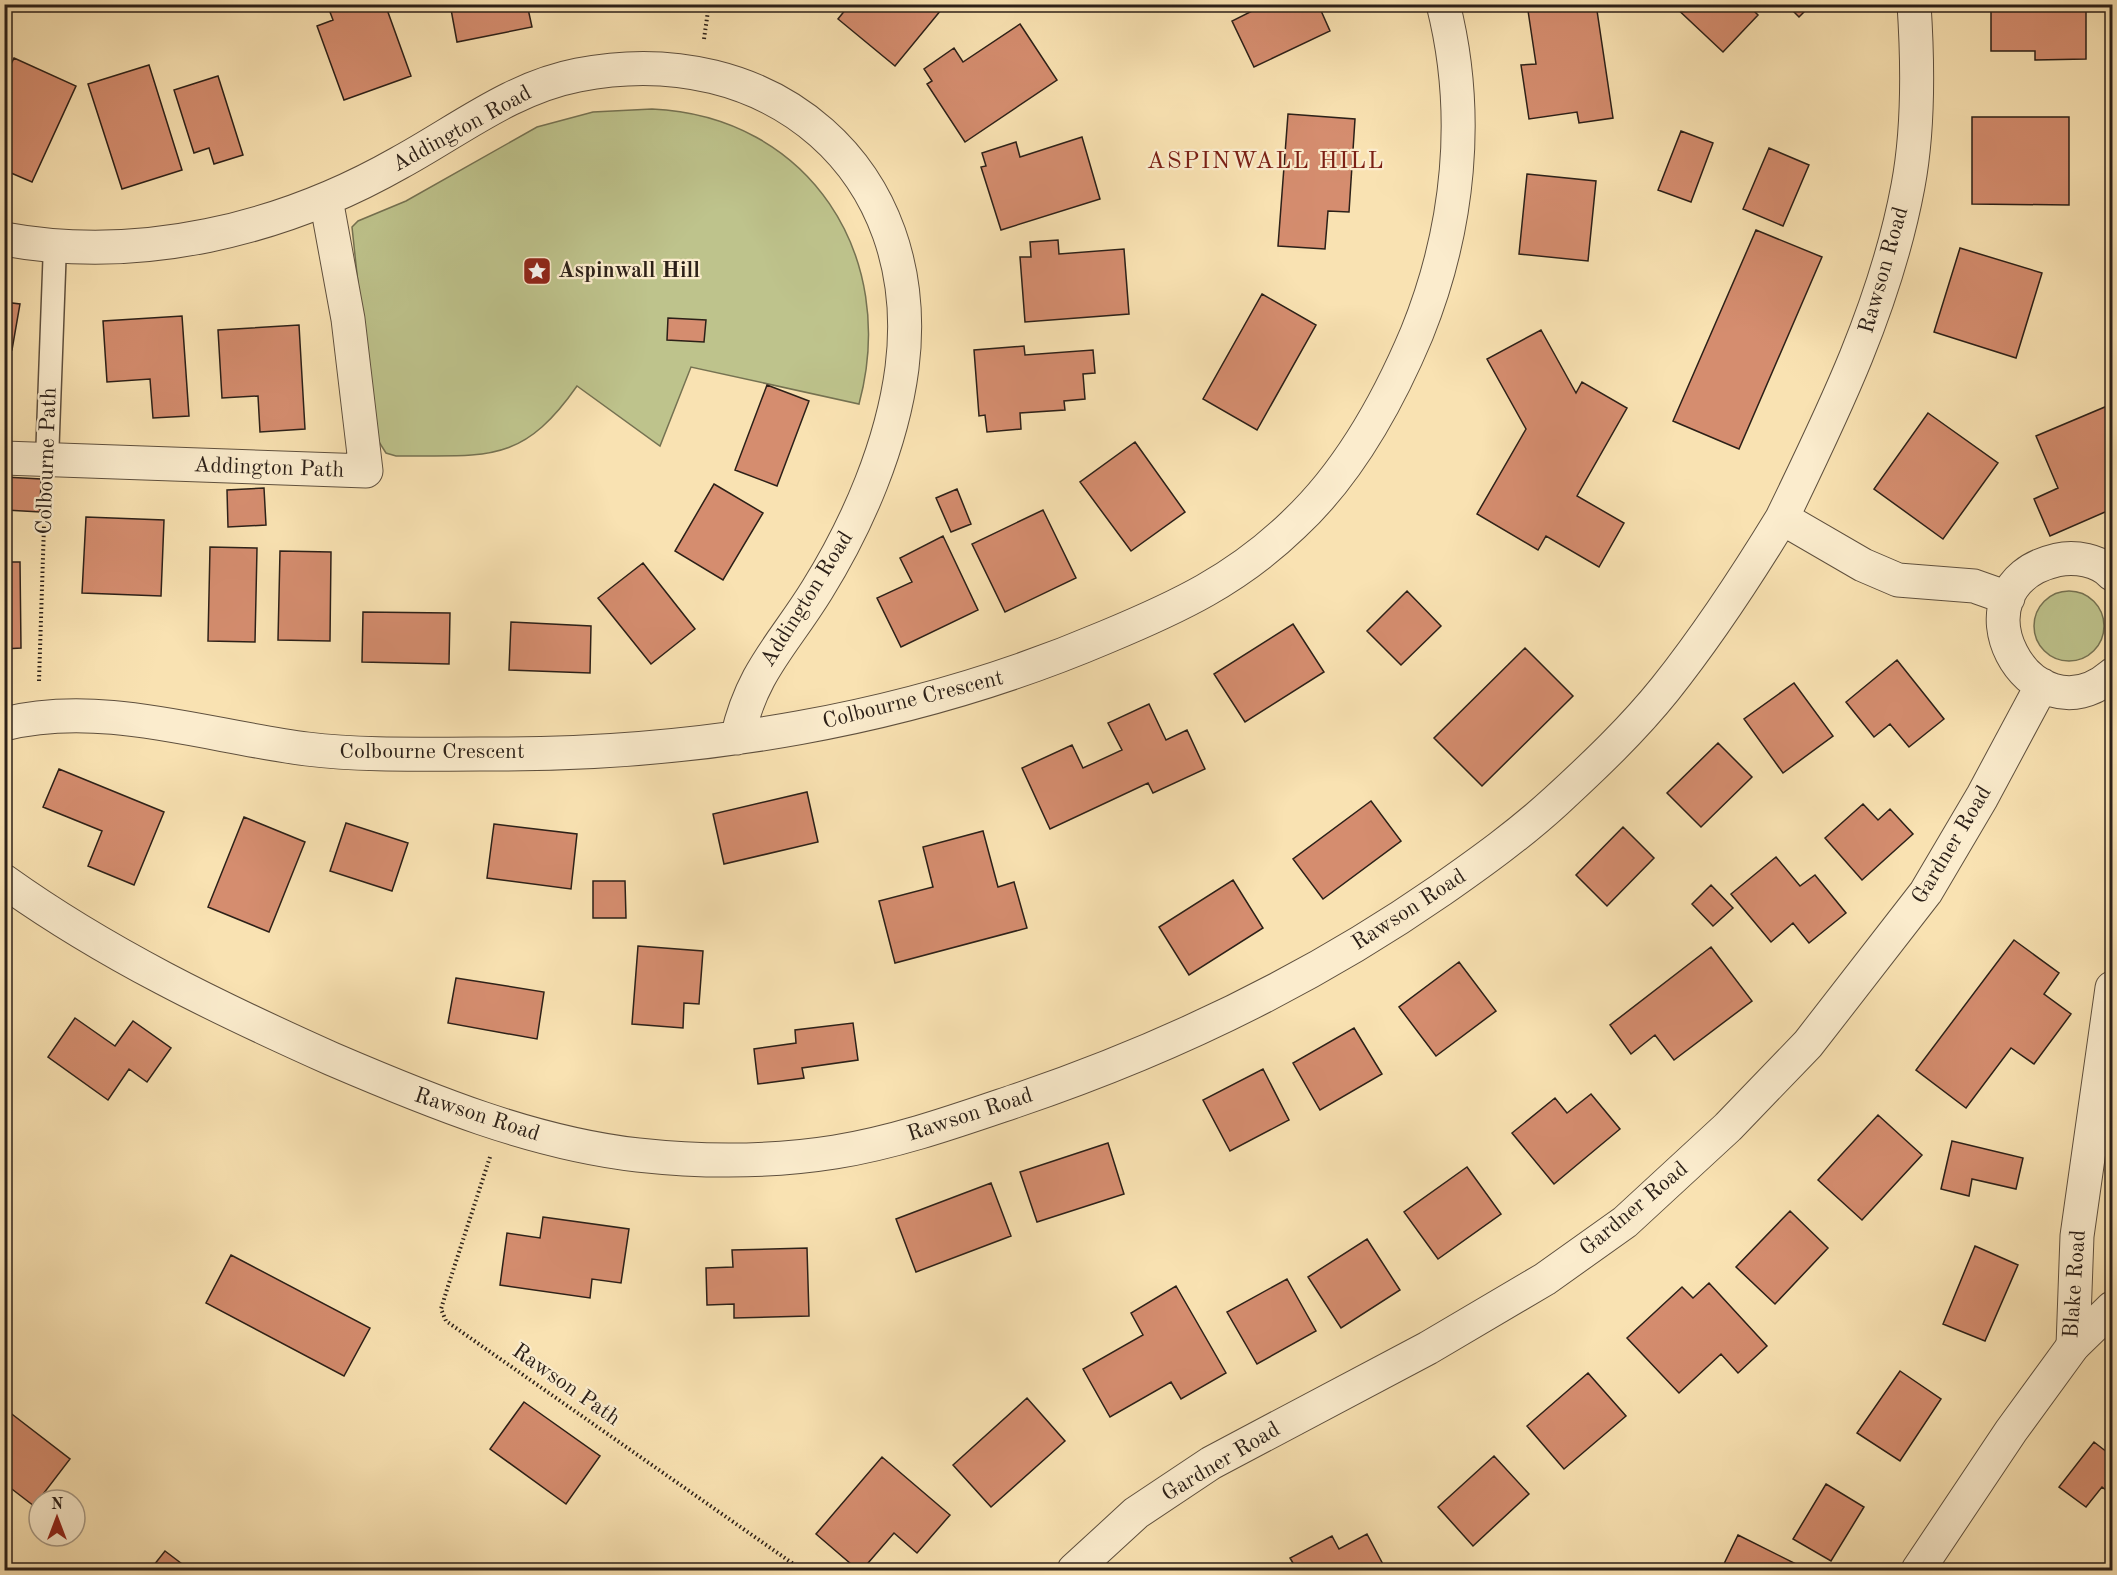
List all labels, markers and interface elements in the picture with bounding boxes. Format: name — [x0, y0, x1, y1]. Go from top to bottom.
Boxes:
street label: Addington Road — [389, 82, 535, 176]
district label: ASPINWALL HILL — [1147, 150, 1385, 174]
street label: Rawson Road — [1855, 204, 1913, 336]
place icon: Aspinwall Hill — [521, 255, 553, 287]
place label: Aspinwall Hill — [558, 260, 700, 282]
street label: Colbourne Path — [33, 387, 61, 535]
street label: Addington Path — [193, 454, 345, 482]
street label: Addington Road — [757, 527, 857, 671]
street label: Colbourne Crescent — [820, 667, 1006, 733]
street label: Colbourne Crescent — [339, 741, 525, 763]
street label: Gardner Road — [1908, 782, 1996, 908]
street label: Rawson Road — [1348, 865, 1470, 955]
street label: Rawson Road — [411, 1084, 543, 1146]
street label: Rawson Road — [904, 1084, 1036, 1146]
street label: Gardner Road — [1576, 1158, 1692, 1260]
street label: Blake Road — [2060, 1229, 2090, 1339]
street label: Rawson Path — [508, 1340, 624, 1430]
street label: Gardner Road — [1158, 1418, 1284, 1506]
north arrow — [27, 1488, 87, 1548]
text: N — [51, 1497, 64, 1513]

